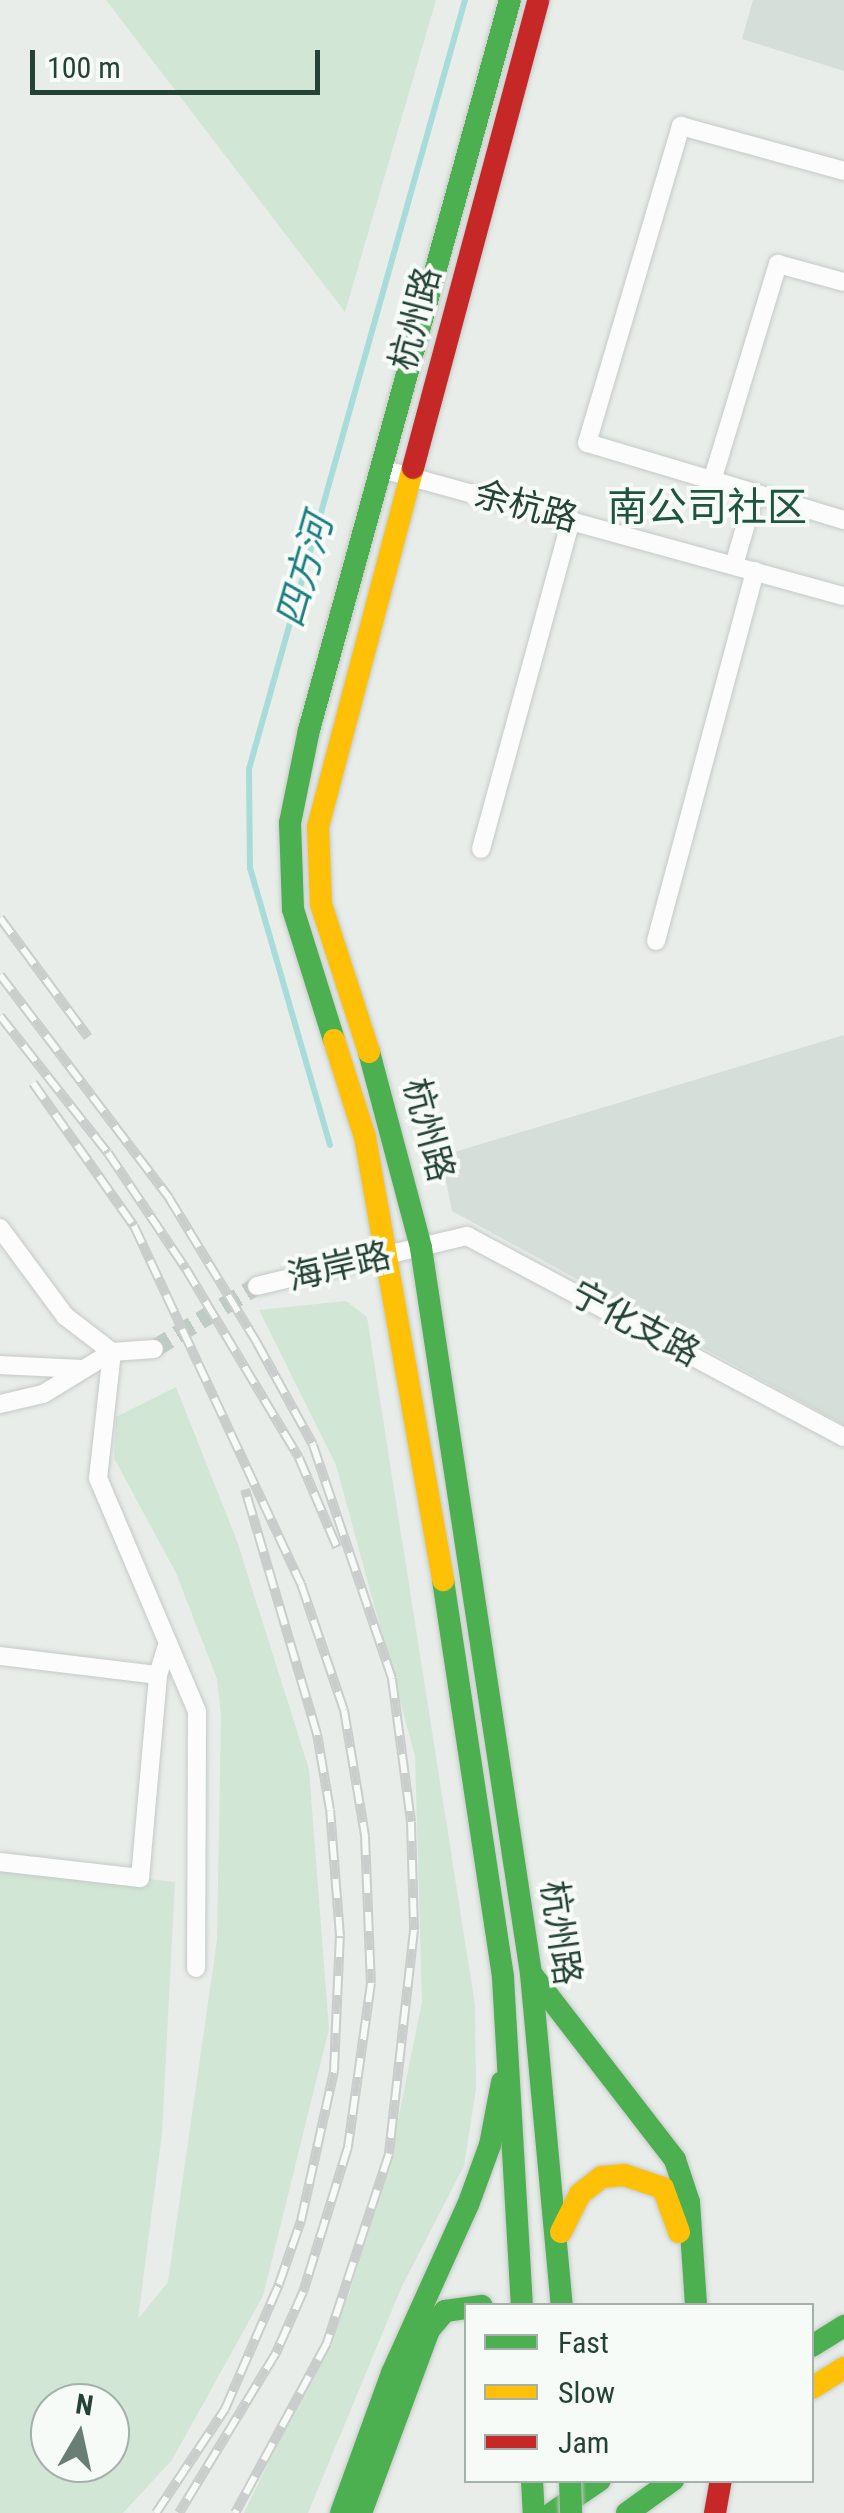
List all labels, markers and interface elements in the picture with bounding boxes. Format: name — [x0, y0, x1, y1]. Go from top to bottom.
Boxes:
scale bar — [35, 30, 325, 92]
text: 100 m — [47, 50, 121, 85]
street label: 杭州路 — [382, 263, 450, 375]
street label: 余杭路 — [470, 473, 582, 541]
district label: 南公司社区 — [607, 484, 807, 532]
water label: 四方河 — [267, 510, 343, 632]
street label: 杭州路 — [394, 1074, 462, 1186]
street label: 海岸路 — [283, 1235, 395, 1299]
street label: 宁化支路 — [563, 1273, 707, 1375]
street label: 杭州路 — [532, 1878, 588, 1988]
legend — [464, 2303, 814, 2483]
text: Fast — [558, 2325, 609, 2360]
text: Slow — [558, 2375, 615, 2410]
north arrow — [30, 2383, 130, 2483]
text: N — [73, 2387, 96, 2422]
text: Jam — [558, 2425, 609, 2460]

